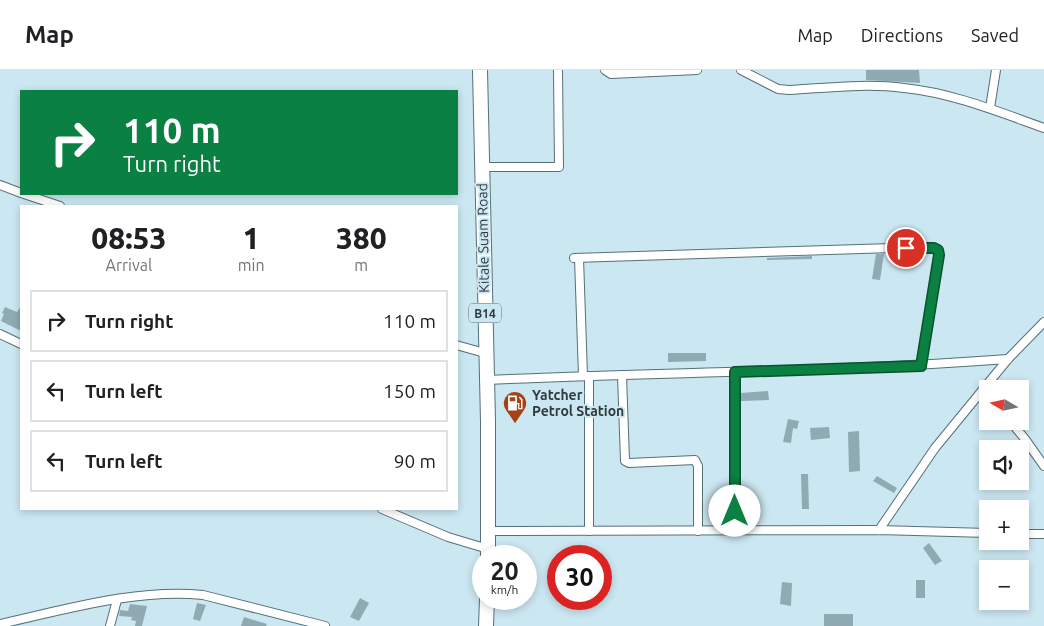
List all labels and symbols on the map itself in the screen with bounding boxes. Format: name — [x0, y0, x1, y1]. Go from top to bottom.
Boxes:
street label: Kitale Suam Road — [474, 183, 492, 293]
pin — [885, 227, 927, 269]
road number: B14 — [469, 304, 501, 322]
north arrow — [979, 380, 1029, 430]
place label: Yatcher Petrol Station — [532, 387, 624, 419]
fuel station icon: Yatcher Petrol Station — [502, 390, 528, 424]
position arrow — [708, 484, 760, 536]
speed limit sign: 30 — [547, 545, 612, 610]

